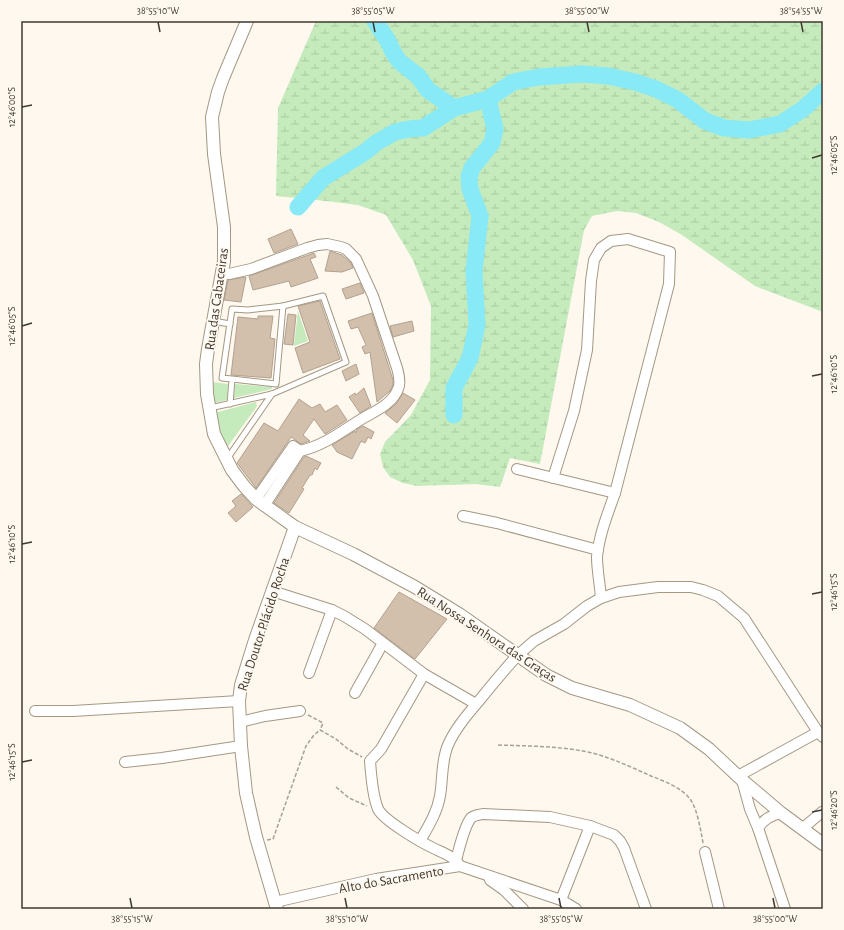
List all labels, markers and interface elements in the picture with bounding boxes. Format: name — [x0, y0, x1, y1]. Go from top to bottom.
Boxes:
text: 38°55'10"W — [137, 6, 179, 16]
text: 38°55'05"W — [351, 6, 395, 16]
text: 38°55'00"W — [565, 6, 609, 16]
text: 38°54'55"W — [780, 6, 822, 16]
text: 12°46'00"S — [7, 87, 17, 127]
text: 12°46'05"S — [829, 135, 839, 175]
street label: Rua das Cabaceiras — [203, 247, 231, 351]
text: 12°46'05"S — [7, 306, 17, 346]
text: 12°46'10"S — [829, 355, 839, 393]
text: 12°46'10"S — [7, 525, 17, 563]
street label: Rua Doutor Plácido Rocha — [236, 555, 292, 693]
text: 12°46'15"S — [829, 573, 839, 611]
street label: Rua Nossa Senhora das Graças — [414, 585, 559, 685]
text: 12°46'15"S — [7, 743, 17, 781]
text: 12°46'20"S — [829, 790, 839, 830]
street label: Alto do Sacramento — [338, 864, 445, 896]
text: 38°55'15"W — [111, 914, 153, 924]
text: 38°55'10"W — [326, 914, 368, 924]
text: 38°55'05"W — [539, 914, 583, 924]
text: 38°55'00"W — [753, 914, 797, 924]

